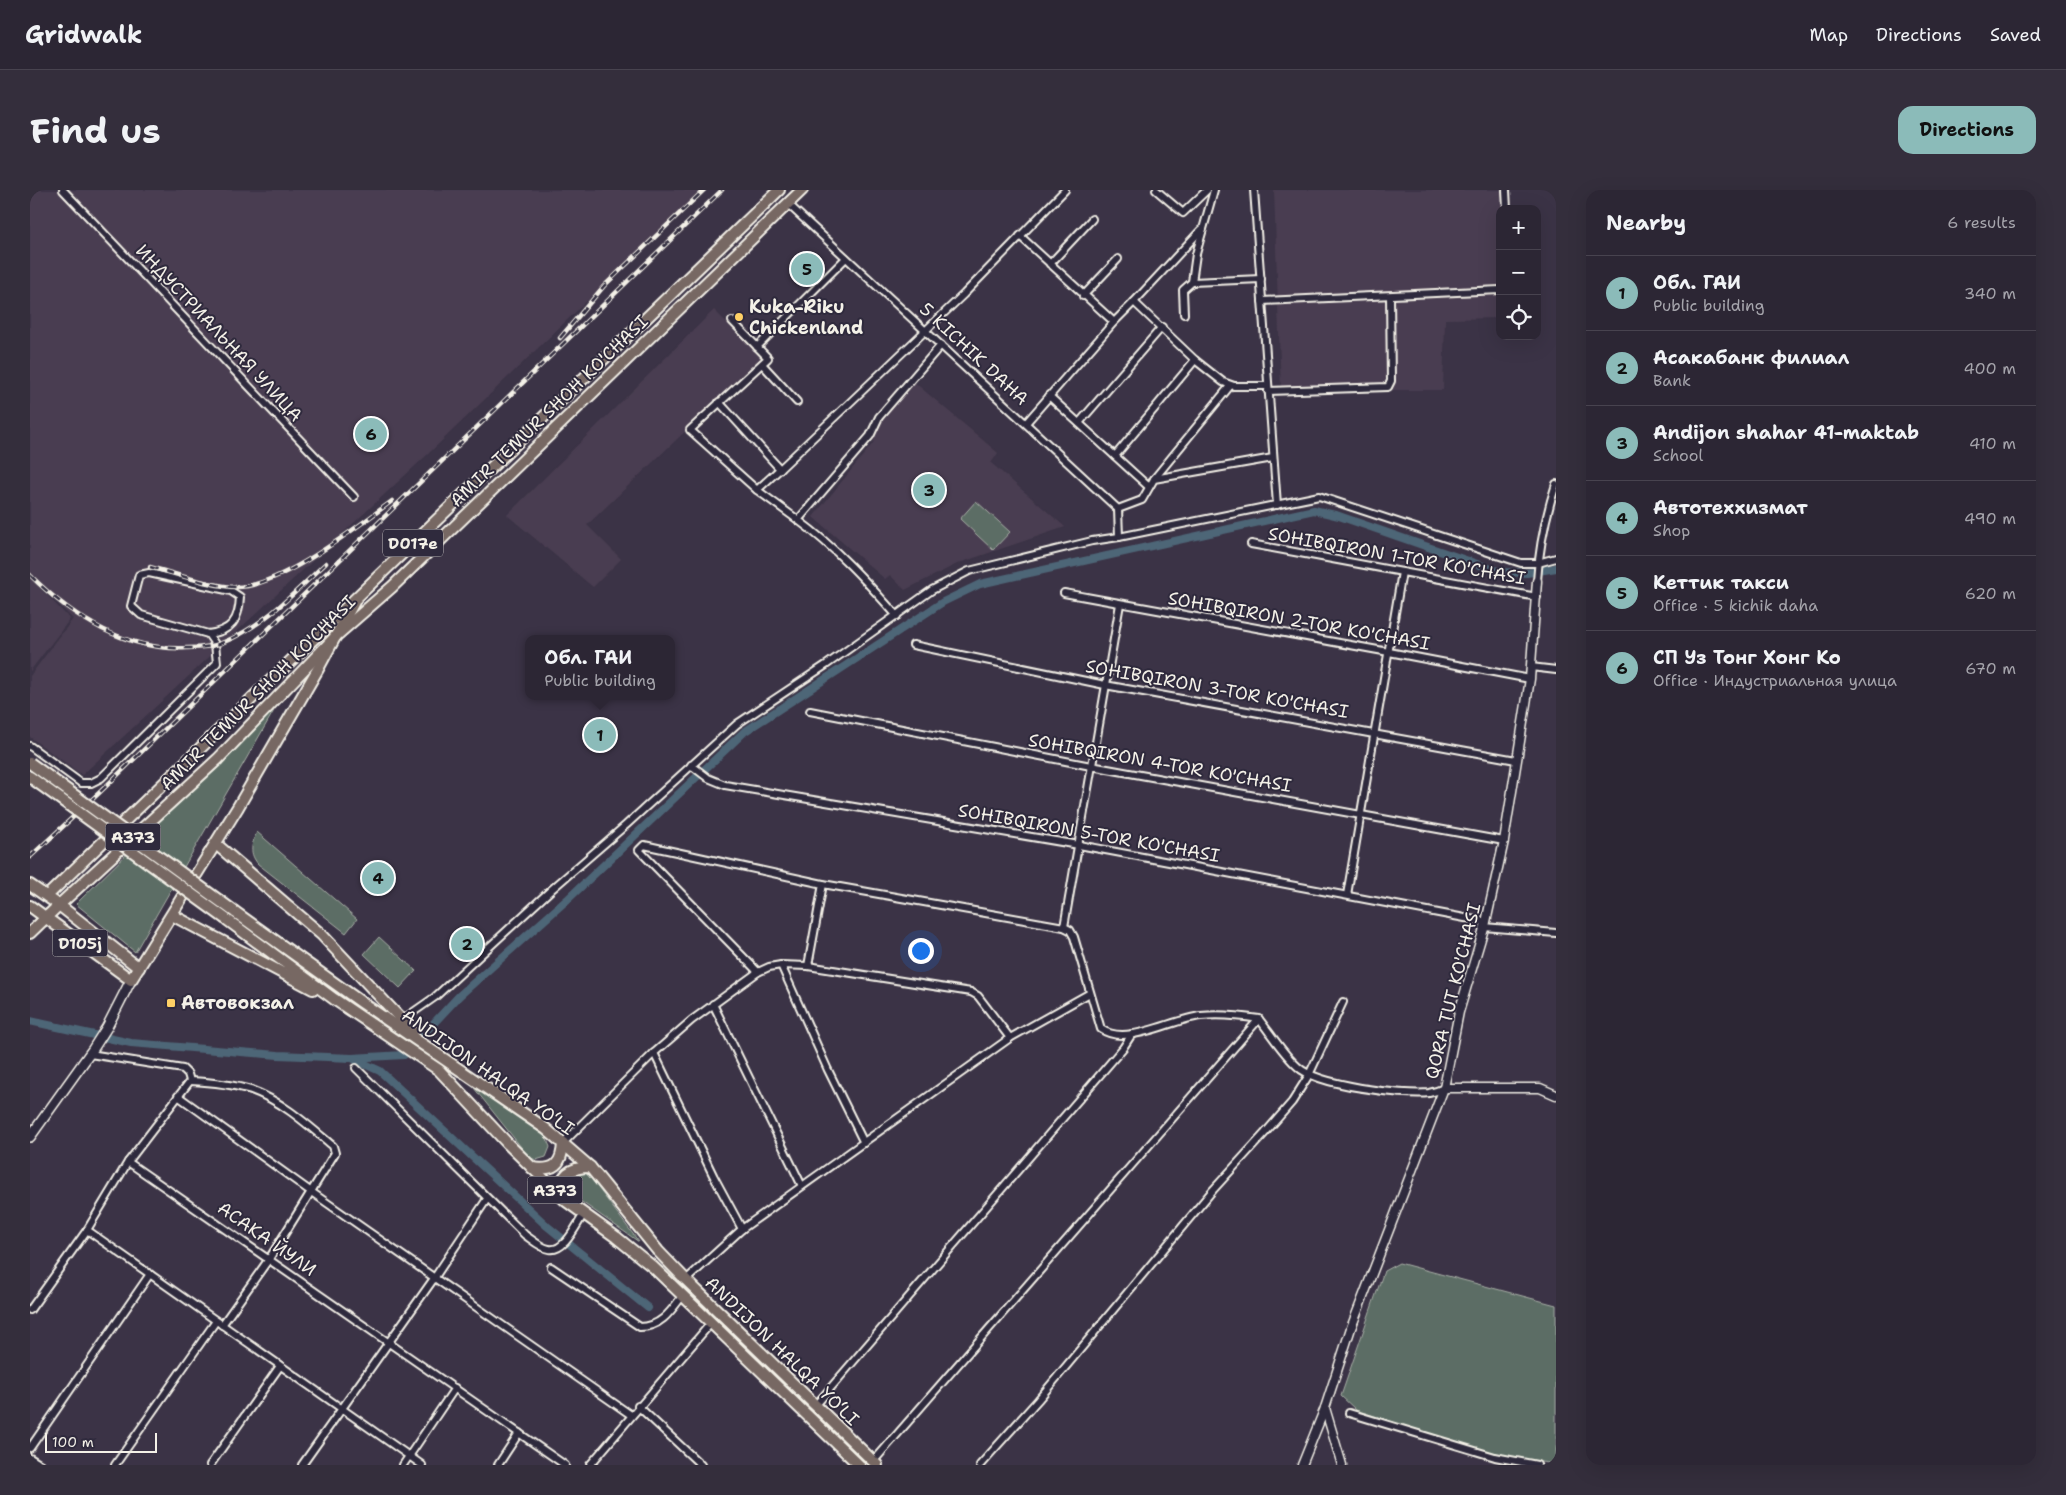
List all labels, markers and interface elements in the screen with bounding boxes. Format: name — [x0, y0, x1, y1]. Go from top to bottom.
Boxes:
text: Gridwalk — [25, 19, 142, 51]
text: Map — [1810, 23, 1848, 47]
text: Directions — [1876, 23, 1962, 47]
text: Saved — [1990, 23, 2041, 47]
button: Directions — [1898, 106, 2036, 154]
text: Find us — [30, 107, 161, 154]
map controls — [1496, 205, 1541, 340]
button: + — [1496, 205, 1541, 250]
text: Nearby — [1606, 209, 1686, 237]
text: 6 results — [1947, 212, 2016, 233]
street label: ИНДУСТРИАЛЬНАЯ УЛИЦА — [130, 239, 308, 427]
pin: 5 — [791, 250, 823, 288]
button: − — [1496, 250, 1541, 295]
text: Обл. ГАИ — [1653, 270, 1741, 295]
text: 1 — [1618, 283, 1626, 304]
text: 340 m — [1964, 283, 2016, 304]
place label: Kuka-Riku Chickenland — [749, 295, 863, 340]
button: locate — [1496, 295, 1541, 340]
text: Public building — [1653, 295, 1765, 316]
street label: 5 KICHIK DAHA — [915, 297, 1033, 411]
street label: AMIR TEMUR SHOH KO'CHASI — [445, 310, 653, 512]
marker: Kuka-Riku Chickenland — [733, 311, 745, 323]
text: Асакабанк филиал — [1653, 345, 1849, 370]
text: 2 — [1616, 358, 1628, 379]
text: 400 m — [1963, 358, 2016, 379]
text: Bank — [1653, 370, 1691, 391]
pin: 6 — [355, 415, 387, 453]
text: Andijon shahar 41-maktab — [1653, 420, 1919, 445]
text: 3 — [1616, 433, 1628, 454]
text: 410 m — [1969, 433, 2016, 454]
text: School — [1653, 445, 1703, 466]
pin: 3 — [913, 471, 945, 509]
text: Автотеххизмат — [1653, 495, 1808, 520]
text: 4 — [1616, 508, 1628, 529]
text: 490 m — [1964, 508, 2016, 529]
text: Shop — [1653, 520, 1690, 541]
street label: SOHIBQIRON 1-TOR KO'CHASI — [1266, 522, 1528, 591]
road number: D017e — [383, 529, 443, 556]
text: Кеттик такси — [1653, 570, 1789, 595]
text: 5 — [1617, 583, 1627, 604]
text: 620 m — [1965, 583, 2016, 604]
street label: SOHIBQIRON 2-TOR KO'CHASI — [1166, 586, 1432, 656]
street label: AMIR TEMUR SHOH KO'CHASI — [155, 590, 361, 796]
text: Office · 5 kichik daha — [1653, 595, 1818, 616]
popup — [525, 635, 675, 700]
text: Обл. ГАИ — [544, 645, 632, 670]
text: СП Уз Тонг Хонг Ко — [1653, 645, 1841, 670]
street label: SOHIBQIRON 3-TOR KO'CHASI — [1084, 654, 1350, 724]
text: 6 — [1616, 658, 1628, 679]
text: 670 m — [1965, 658, 2016, 679]
text: Public building — [544, 670, 656, 691]
text: Office · Индустриальная улица — [1653, 670, 1897, 691]
pin: 1 — [584, 716, 616, 754]
street label: SOHIBQIRON 4-TOR KO'CHASI — [1027, 728, 1294, 798]
street label: SOHIBQIRON 5-TOR KO'CHASI — [956, 798, 1222, 868]
road number: A373 — [106, 824, 160, 850]
pin: 4 — [362, 859, 394, 897]
street label: QORA TUT KO'CHASI — [1419, 900, 1487, 1082]
pin: 2 — [451, 925, 483, 963]
road number: D105j — [52, 930, 108, 956]
your location — [908, 938, 934, 964]
place label: Автовокзал — [181, 991, 294, 1015]
marker: Автовокзал — [165, 997, 177, 1009]
street label: ANDIJON HALQA YO‘LI — [397, 1003, 579, 1141]
road number: A373 — [528, 1176, 582, 1204]
street label: АСАКА ЙУЛИ — [213, 1196, 321, 1282]
street label: ANDIJON HALQA YO‘LI — [700, 1271, 864, 1431]
scale bar — [45, 1430, 158, 1453]
text: 100 m — [52, 1433, 94, 1451]

